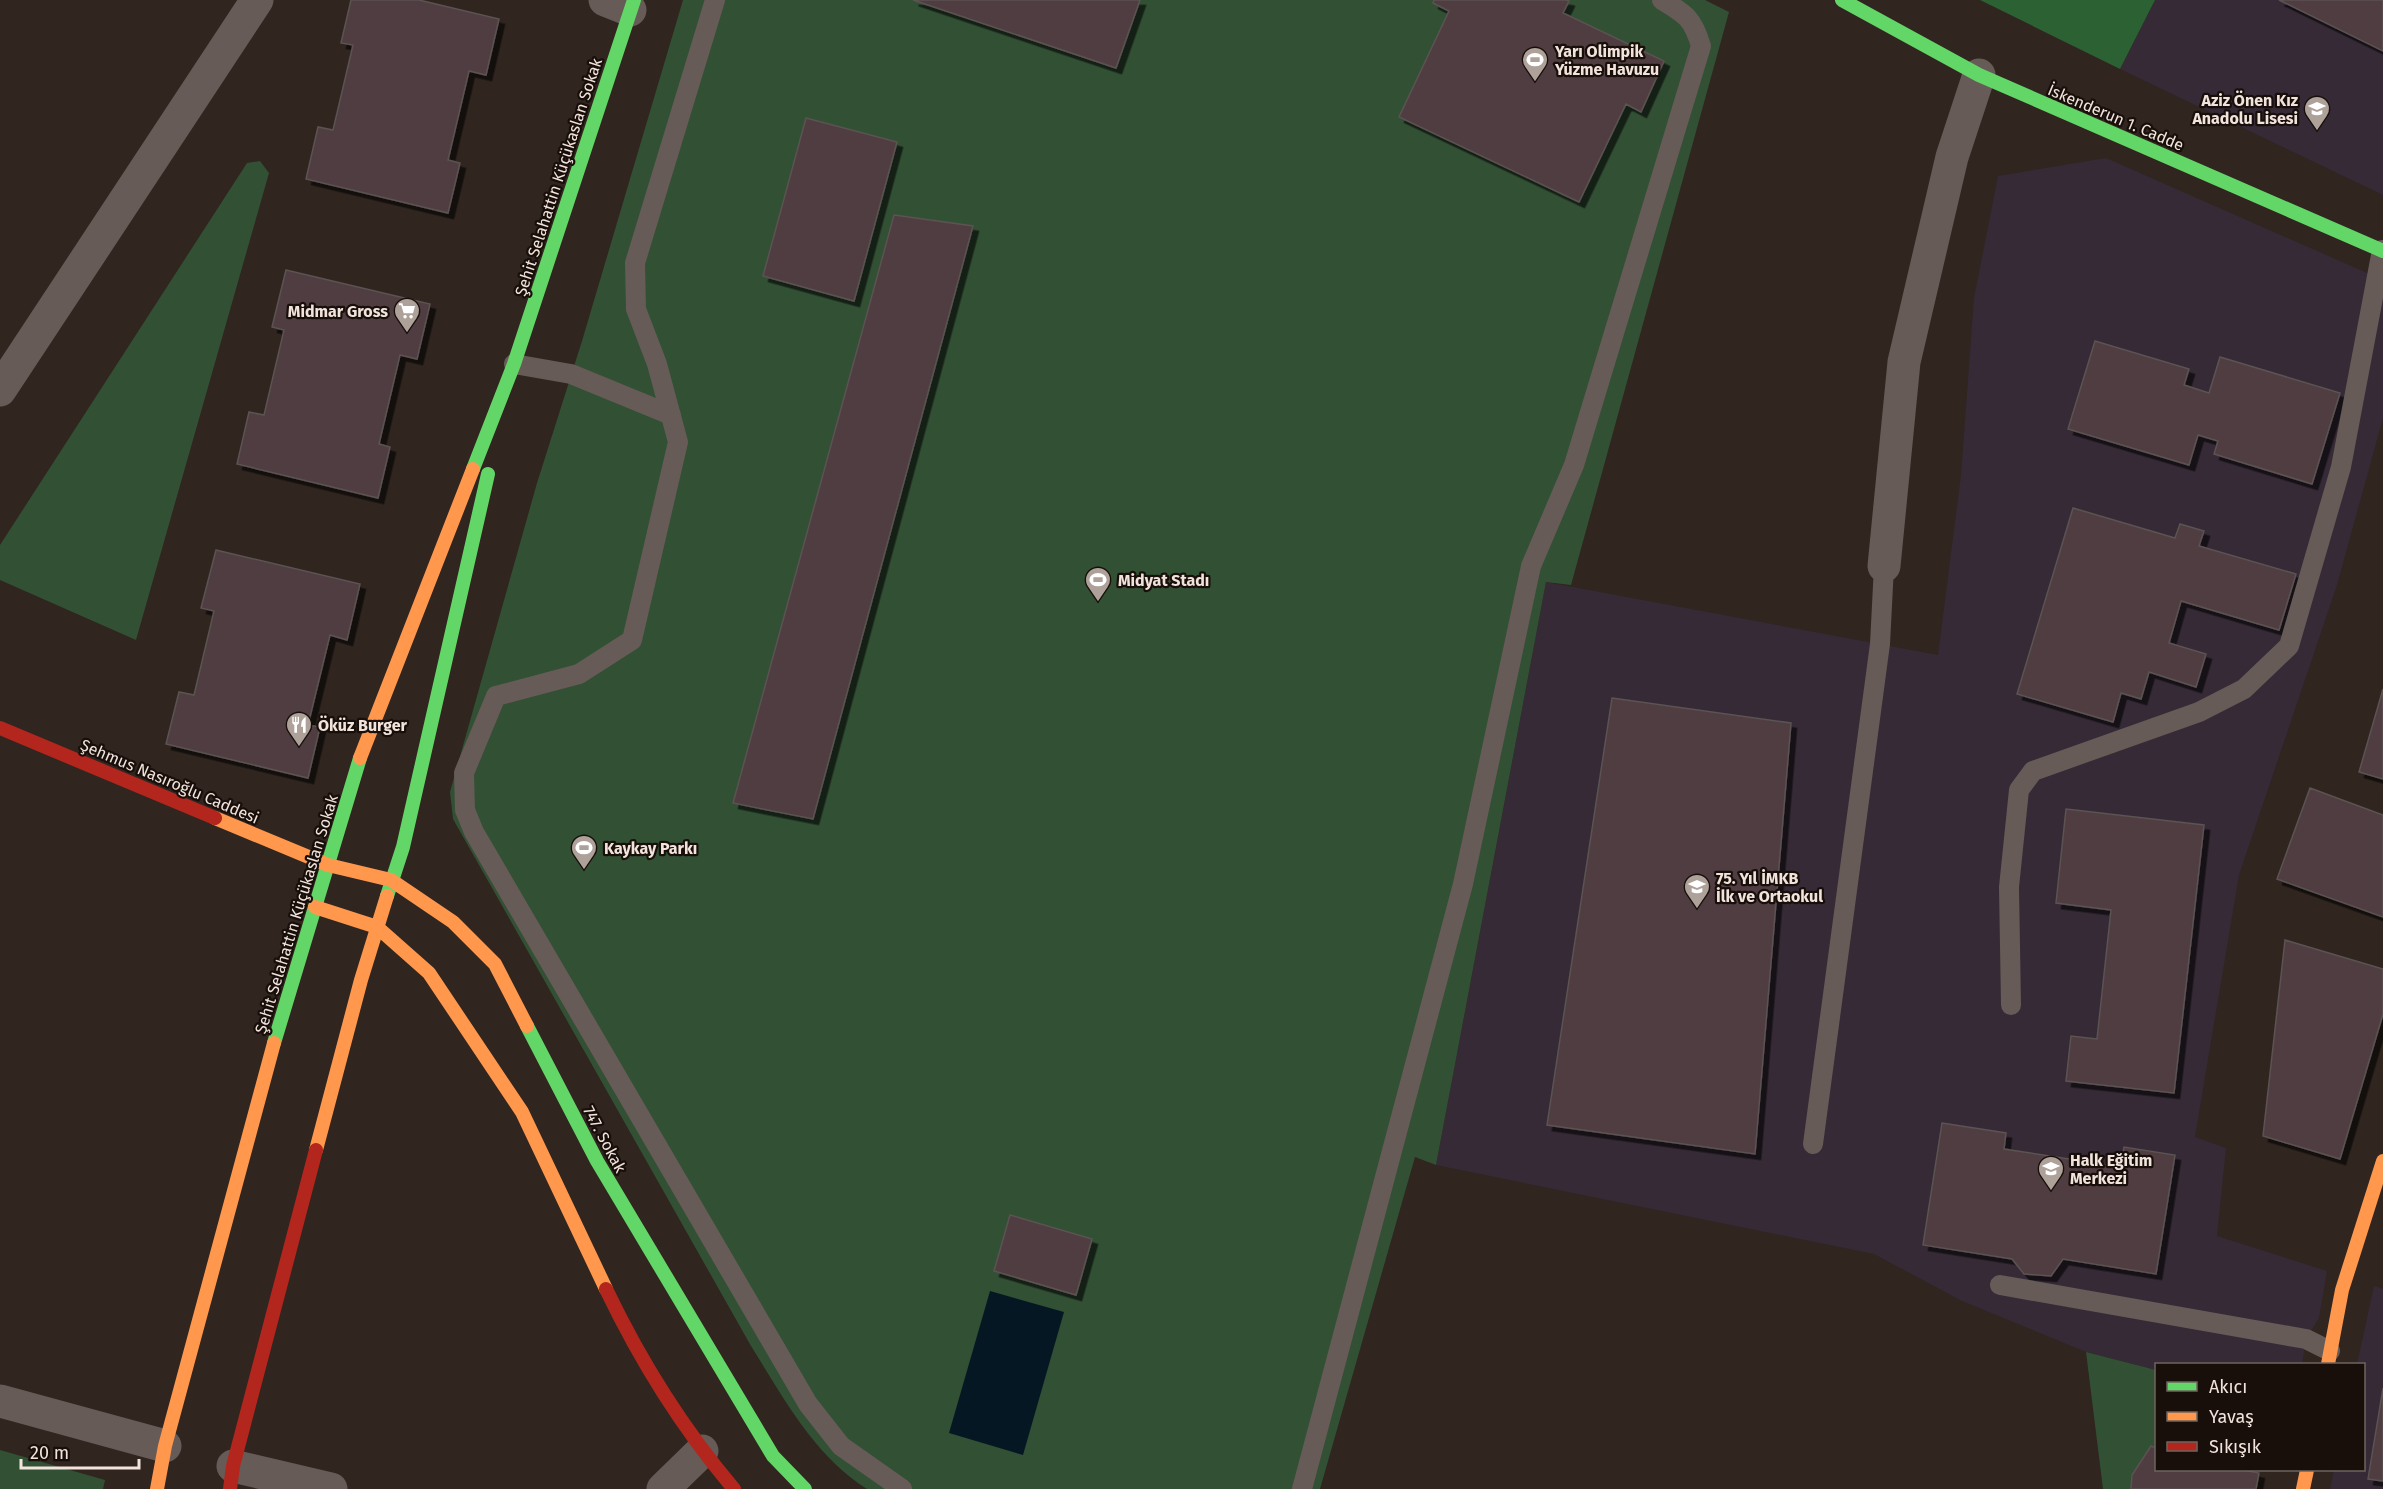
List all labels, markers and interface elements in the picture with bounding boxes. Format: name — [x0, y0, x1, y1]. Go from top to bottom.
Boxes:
place label: Yarı Olimpik Yüzme Havuzu — [1554, 42, 1659, 79]
sports icon: Yarı Olimpik Yüzme Havuzu — [1520, 45, 1550, 83]
street label: Şehit Selahattin Küçükaslan Sokak — [511, 55, 607, 299]
street label: İskenderun 1. Cadde — [2045, 79, 2187, 155]
place label: Aziz Önen Kız Anadolu Lisesi — [2191, 90, 2299, 128]
school or university icon: Aziz Önen Kız Anadolu Lisesi — [2302, 94, 2332, 132]
supermarket icon: Midmar Gross — [392, 296, 422, 334]
place label: Midmar Gross — [288, 302, 388, 321]
sports icon: Midyat Stadı — [1083, 565, 1113, 603]
place label: Midyat Stadı — [1118, 571, 1209, 590]
restaurant icon: Öküz Burger — [284, 710, 314, 748]
place label: Öküz Burger — [318, 715, 408, 735]
street label: Şehmus Nasıroğlu Caddesi — [77, 735, 262, 829]
street label: Şehit Selahattin Küçükaslan Sokak — [251, 792, 343, 1036]
sports icon: Kaykay Parkı — [569, 833, 599, 871]
place label: Kaykay Parkı — [604, 839, 697, 858]
place label: 75. Yıl İMKB İlk ve Ortaokul — [1716, 869, 1823, 906]
school or university icon: 75. Yıl İMKB İlk ve Ortaokul — [1682, 872, 1712, 910]
street label: 747. Sokak — [579, 1103, 630, 1176]
place label: Halk Eğitim Merkezi — [2070, 1151, 2152, 1188]
school or university icon: Halk Eğitim Merkezi — [2036, 1154, 2066, 1192]
legend — [2155, 1363, 2365, 1471]
text: Akıcı — [2209, 1376, 2247, 1398]
text: Yavaş — [2209, 1406, 2254, 1428]
scale bar — [21, 1432, 140, 1470]
text: Sıkışık — [2209, 1436, 2262, 1458]
text: 20 m — [30, 1442, 69, 1464]

